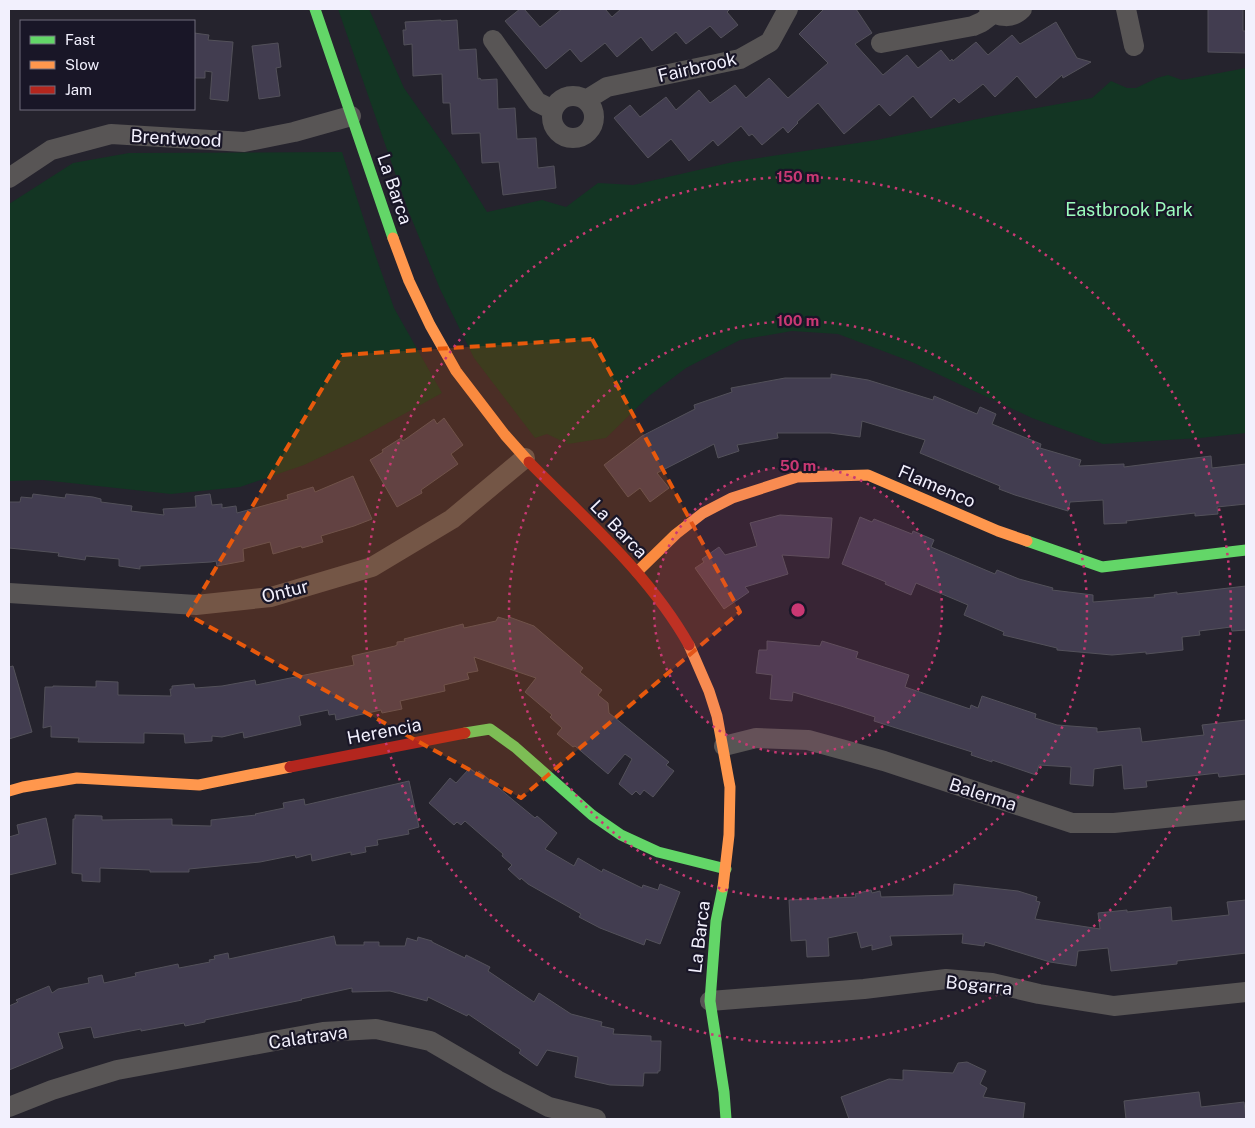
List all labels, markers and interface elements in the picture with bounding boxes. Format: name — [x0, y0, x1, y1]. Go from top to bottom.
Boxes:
legend — [20, 20, 195, 110]
text: Fast — [65, 31, 95, 48]
street label: Fairbrook — [656, 48, 738, 86]
text: Slow — [65, 56, 100, 73]
text: Jam — [65, 81, 92, 98]
street label: Brentwood — [130, 125, 222, 151]
street label: La Barca — [373, 151, 417, 227]
text: 150 m — [776, 168, 820, 185]
park label: Eastbrook Park — [1065, 199, 1193, 220]
text: 100 m — [777, 312, 819, 329]
text: 50 m — [780, 457, 816, 474]
street label: Flamenco — [895, 460, 979, 512]
street label: La Barca — [586, 495, 652, 563]
street label: Ontur — [259, 575, 311, 607]
centre of rings — [789, 601, 807, 619]
street label: Herencia — [345, 713, 423, 749]
street label: Balerma — [947, 773, 1019, 815]
street label: La Barca — [684, 900, 714, 974]
street label: Bogarra — [945, 971, 1013, 999]
street label: Calatrava — [267, 1021, 349, 1053]

